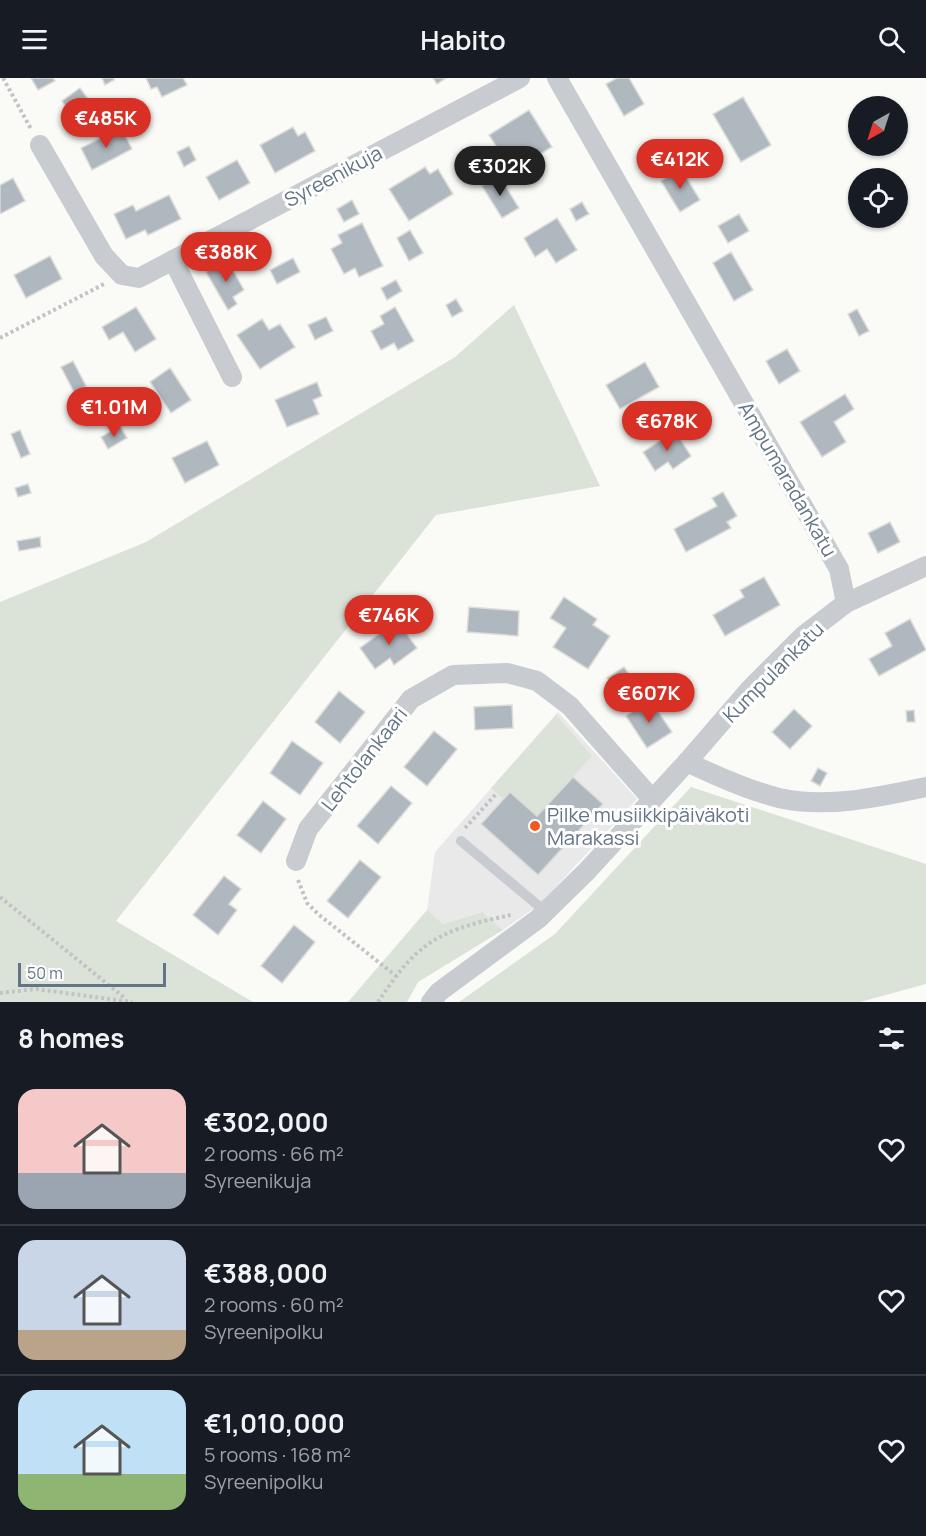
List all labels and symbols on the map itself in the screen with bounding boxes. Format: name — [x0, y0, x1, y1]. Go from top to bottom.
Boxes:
north arrow — [848, 96, 908, 156]
pin: €485K — [64, 98, 148, 149]
street label: Syreenikuja — [279, 139, 387, 213]
pin: €412K — [638, 139, 722, 190]
pin: €302K — [458, 146, 542, 197]
pin: €388K — [184, 232, 268, 283]
pin: €1.01M — [65, 387, 163, 438]
street label: Ampumaradankatu — [733, 396, 843, 562]
pin: €678K — [625, 401, 709, 452]
pin: €746K — [347, 595, 431, 646]
street label: Kumpulankatu — [717, 616, 829, 728]
pin: €607K — [607, 673, 691, 724]
street label: Lehtolankaari — [315, 701, 413, 817]
place label: Pilke musiikkipäiväkoti Marakassi — [547, 801, 750, 851]
marker: Pilke musiikkipäiväkoti Marakassi — [528, 819, 542, 833]
scale bar — [18, 960, 166, 988]

